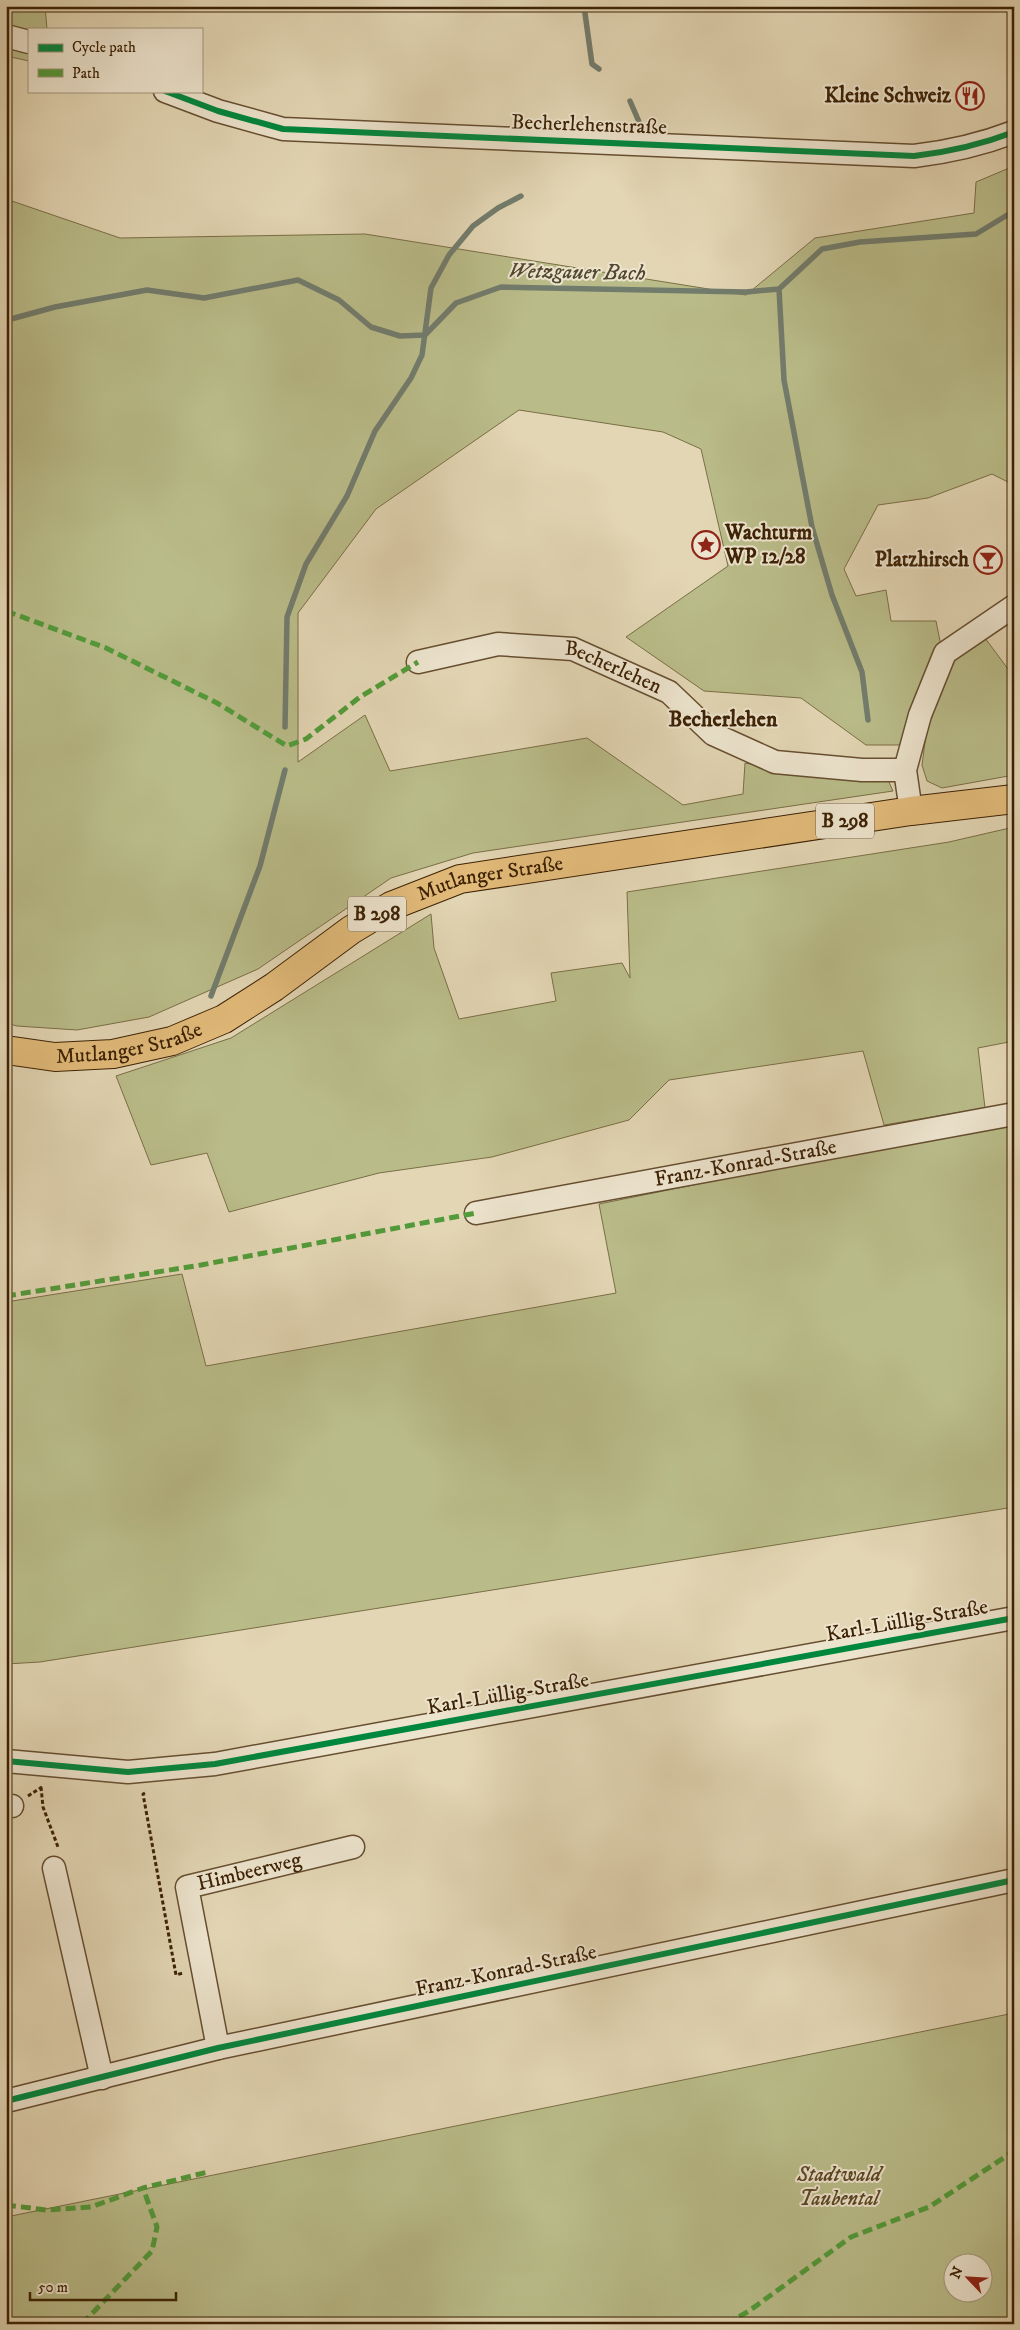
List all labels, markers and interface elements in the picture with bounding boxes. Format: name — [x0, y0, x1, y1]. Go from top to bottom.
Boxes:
legend — [28, 28, 202, 92]
text: Cycle path — [72, 38, 136, 57]
text: Path — [72, 64, 100, 83]
restaurant icon: Kleine Schweiz — [955, 81, 985, 111]
place label: Kleine Schweiz — [824, 83, 952, 109]
street label: Becherlehenstraße — [511, 109, 668, 141]
water label: Wetzgauer Bach — [508, 257, 646, 287]
place label: Wachturm WP 12/28 — [724, 520, 813, 570]
place icon: Wachturm WP 12/28 — [691, 530, 721, 560]
bar icon: Platzhirsch — [973, 545, 1003, 575]
place label: Platzhirsch — [875, 547, 970, 573]
street label: Becherlehen — [564, 635, 666, 700]
district label: Becherlehen — [669, 706, 778, 733]
road number: B 298 — [816, 804, 874, 838]
street label: Mutlanger Straße — [413, 851, 565, 907]
road number: B 298 — [348, 896, 406, 932]
street label: Mutlanger Straße — [55, 1017, 206, 1070]
street label: Franz-Konrad-Straße — [652, 1134, 839, 1193]
street label: Karl-Lüllig-Straße — [824, 1594, 990, 1648]
street label: Karl-Lüllig-Straße — [425, 1667, 591, 1721]
street label: Himbeerweg — [195, 1847, 305, 1897]
street label: Franz-Konrad-Straße — [413, 1939, 599, 2003]
park label: Stadtwald Taubental — [796, 2162, 884, 2212]
north arrow — [942, 2252, 992, 2302]
text: N — [947, 2263, 968, 2282]
scale bar — [30, 2270, 176, 2302]
text: 50 m — [38, 2278, 68, 2297]

